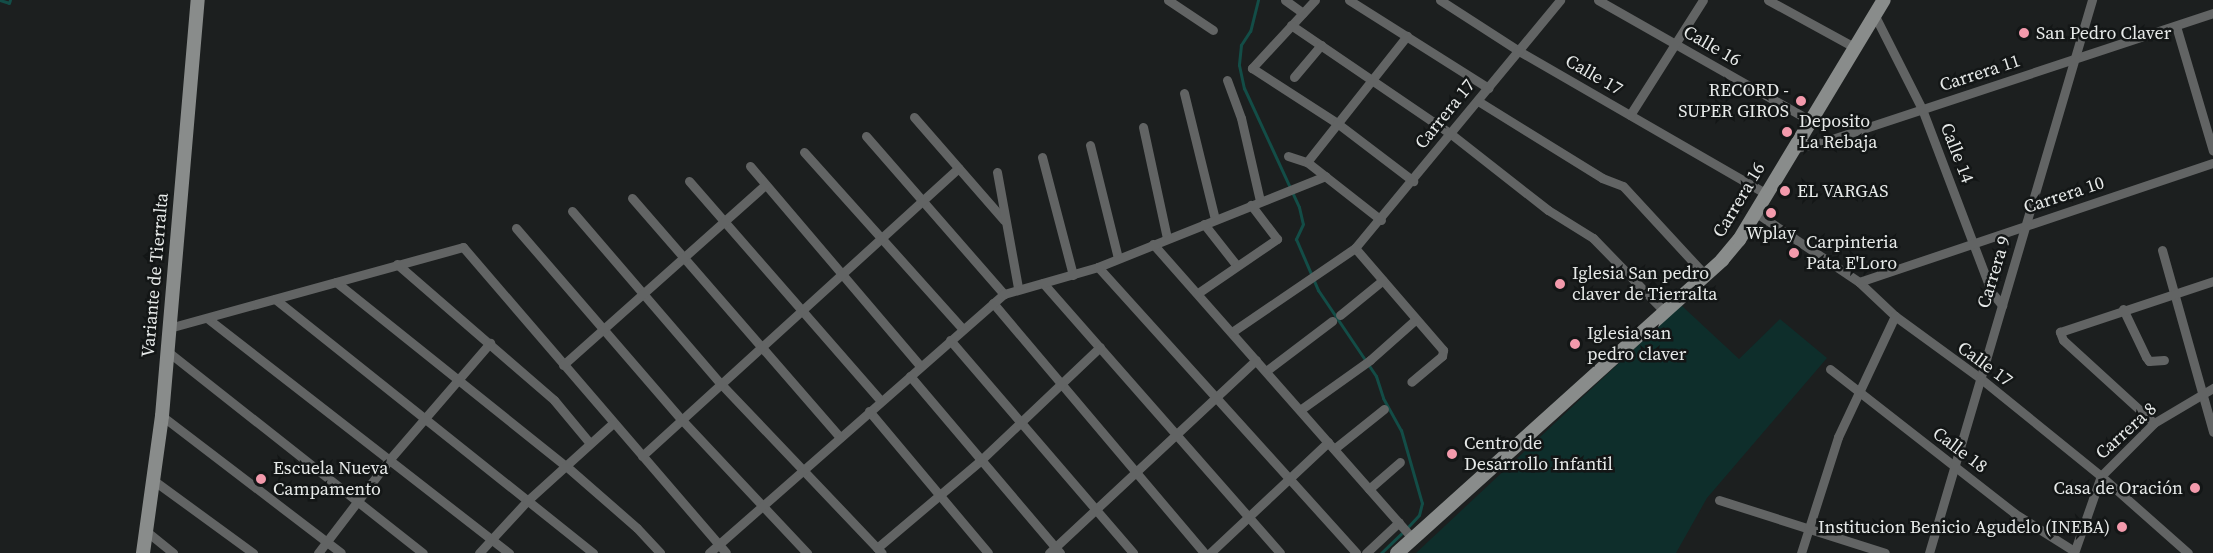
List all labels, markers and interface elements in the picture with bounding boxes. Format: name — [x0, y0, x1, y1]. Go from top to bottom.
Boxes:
street label: Calle 16 — [1679, 21, 1745, 71]
place label: San Pedro Claver — [2036, 22, 2171, 44]
marker: San Pedro Claver — [2017, 26, 2031, 40]
street label: Calle 17 — [1561, 50, 1627, 100]
street label: Carrera 11 — [1937, 50, 2023, 96]
street label: Carrera 17 — [1410, 75, 1480, 153]
place label: RECORD - SUPER GIROS — [1678, 80, 1789, 122]
marker: RECORD - SUPER GIROS — [1794, 94, 1808, 108]
place label: Deposito La Rebaja — [1799, 111, 1877, 154]
street label: Calle 14 — [1936, 120, 1978, 186]
marker: Deposito La Rebaja — [1780, 125, 1794, 139]
street label: Carrera 16 — [1708, 159, 1770, 241]
street label: Carrera 10 — [2021, 172, 2107, 218]
place label: EL VARGAS — [1797, 180, 1889, 202]
marker: EL VARGAS — [1778, 184, 1792, 198]
street label: Variante de Tierralta — [137, 192, 173, 358]
marker: Wplay — [1764, 206, 1778, 220]
place label: Wplay — [1746, 222, 1796, 244]
place label: Carpinteria Pata E'Loro — [1806, 232, 1898, 274]
street label: Carrera 9 — [1973, 233, 2015, 311]
marker: Carpinteria Pata E'Loro — [1787, 246, 1801, 260]
place label: Iglesia San pedro claver de Tierralta — [1572, 263, 1718, 306]
marker: Iglesia San pedro claver de Tierralta — [1553, 277, 1567, 291]
place label: Iglesia san pedro claver — [1587, 323, 1686, 366]
marker: Iglesia san pedro claver — [1568, 337, 1582, 351]
street label: Calle 17 — [1953, 337, 2017, 391]
street label: Carrera 8 — [2091, 398, 2161, 464]
street label: Calle 18 — [1928, 423, 1992, 477]
place label: Centro de Desarrollo Infantil — [1464, 433, 1613, 476]
marker: Centro de Desarrollo Infantil — [1445, 447, 1459, 461]
place label: Escuela Nueva Campamento — [273, 458, 388, 500]
marker: Escuela Nueva Campamento — [254, 472, 268, 486]
place label: Casa de Oración — [2053, 477, 2183, 499]
marker: Casa de Oración — [2188, 481, 2202, 495]
place label: Institucion Benicio Agudelo (INEBA) — [1818, 516, 2110, 538]
marker: Institucion Benicio Agudelo (INEBA) — [2115, 520, 2129, 534]

